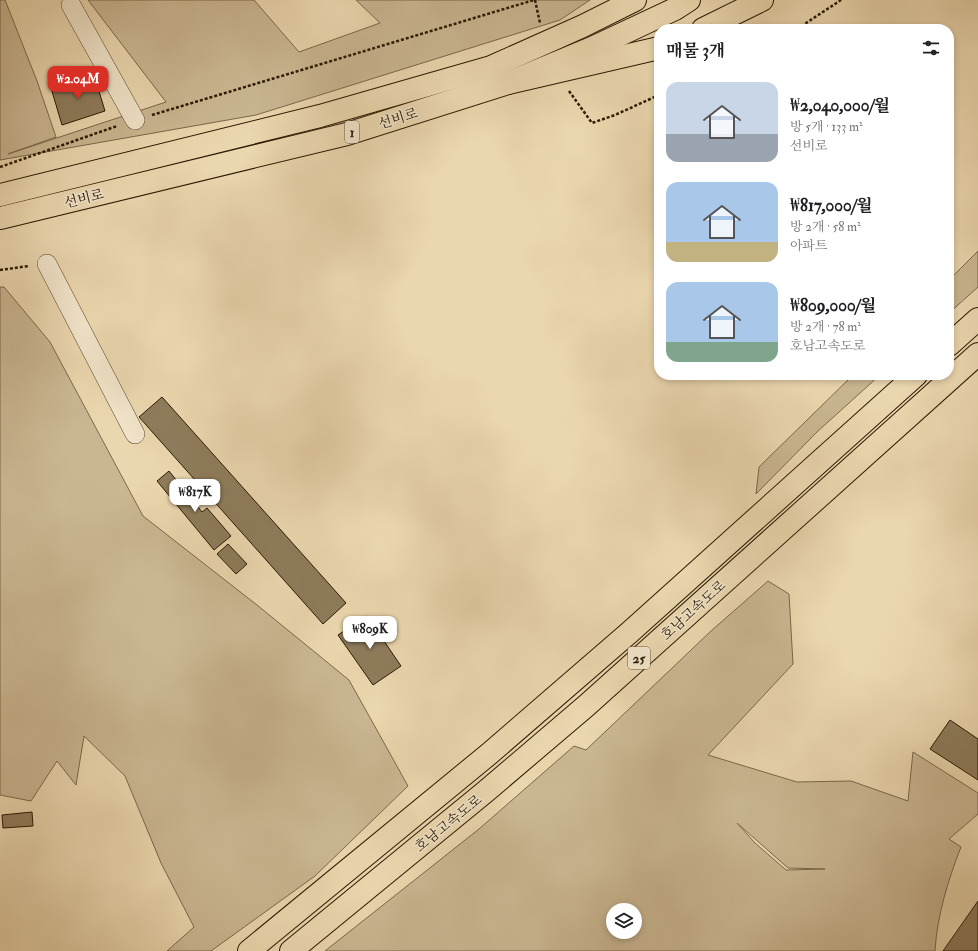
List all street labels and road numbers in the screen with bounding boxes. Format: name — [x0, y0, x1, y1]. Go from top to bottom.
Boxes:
street label: 선비로 — [376, 104, 420, 133]
road number: 1 — [345, 121, 359, 143]
street label: 선비로 — [62, 185, 106, 212]
street label: 호남고속도로 — [657, 577, 730, 644]
road number: 25 — [628, 647, 650, 669]
street label: 호남고속도로 — [411, 791, 486, 856]

